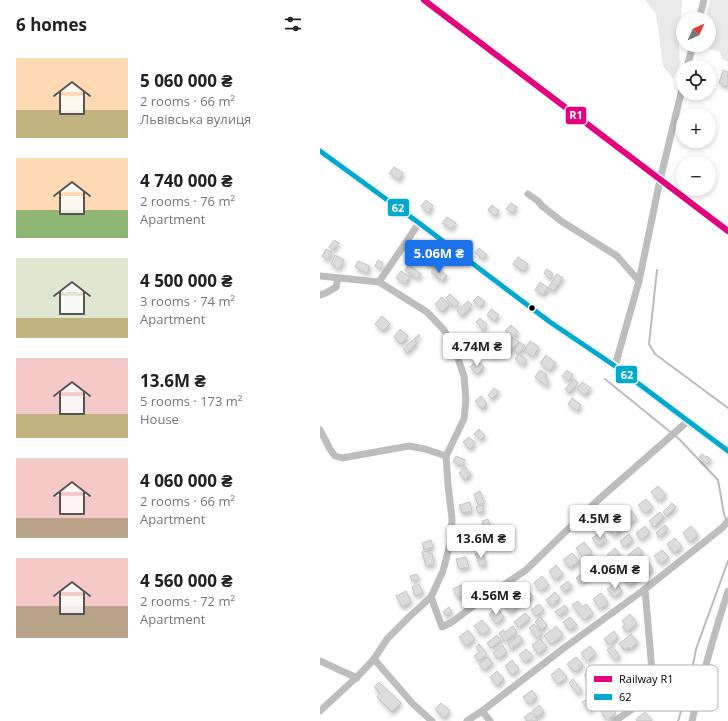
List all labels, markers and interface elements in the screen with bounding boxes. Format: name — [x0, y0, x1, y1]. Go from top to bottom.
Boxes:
north arrow — [676, 12, 716, 52]
map controls — [676, 12, 716, 196]
text: 6 homes — [16, 13, 87, 36]
icon: filters — [282, 13, 304, 35]
button: locate — [676, 60, 716, 100]
text: 5 060 000 ₴ — [140, 69, 233, 92]
icon: home — [48, 74, 96, 122]
text: 2 rooms · 66 m² — [140, 92, 235, 110]
line badge: R1 — [565, 106, 587, 125]
text: R1 — [569, 107, 583, 122]
button: + — [676, 108, 716, 148]
text: Львівська вулиця — [140, 110, 251, 128]
button: − — [676, 156, 716, 196]
text: 4 740 000 ₴ — [140, 169, 233, 192]
icon: home — [48, 174, 96, 222]
text: 2 rooms · 76 m² — [140, 192, 235, 210]
line badge: 62 — [387, 198, 410, 217]
text: 62 — [392, 200, 404, 215]
text: Apartment — [140, 210, 205, 228]
pin: 5.06M ₴ — [402, 240, 476, 274]
text: 5.06M ₴ — [414, 244, 464, 262]
text: 4 500 000 ₴ — [140, 269, 233, 292]
icon: home — [48, 274, 96, 322]
text: 3 rooms · 74 m² — [140, 292, 235, 310]
unlabelled marker — [527, 303, 537, 313]
text: Apartment — [140, 310, 205, 328]
pin: 4.74M ₴ — [440, 333, 514, 367]
text: 4.74M ₴ — [452, 337, 502, 355]
line badge: 62 — [615, 365, 638, 384]
text: 62 — [621, 367, 633, 382]
text: 13.6M ₴ — [140, 369, 206, 392]
icon: home — [48, 374, 96, 422]
text: 5 rooms · 173 m² — [140, 392, 242, 410]
text: House — [140, 410, 179, 428]
text: 4 060 000 ₴ — [140, 469, 233, 492]
icon: home — [48, 474, 96, 522]
text: 2 rooms · 66 m² — [140, 492, 235, 510]
pin: 4.5M ₴ — [567, 505, 633, 539]
text: 4.5M ₴ — [579, 509, 621, 527]
text: Apartment — [140, 510, 205, 528]
pin: 13.6M ₴ — [444, 525, 518, 559]
text: 13.6M ₴ — [456, 529, 506, 547]
pin: 4.06M ₴ — [578, 556, 652, 590]
text: 4.06M ₴ — [590, 560, 640, 578]
text: 4 560 000 ₴ — [140, 569, 233, 592]
icon: home — [48, 574, 96, 622]
pin: 4.56M ₴ — [459, 582, 533, 616]
text: 4.56M ₴ — [471, 586, 521, 604]
text: 2 rooms · 72 m² — [140, 592, 235, 610]
text: Apartment — [140, 610, 205, 628]
legend — [586, 665, 718, 711]
text: Railway R1 — [619, 671, 674, 686]
text: 62 — [619, 689, 632, 704]

